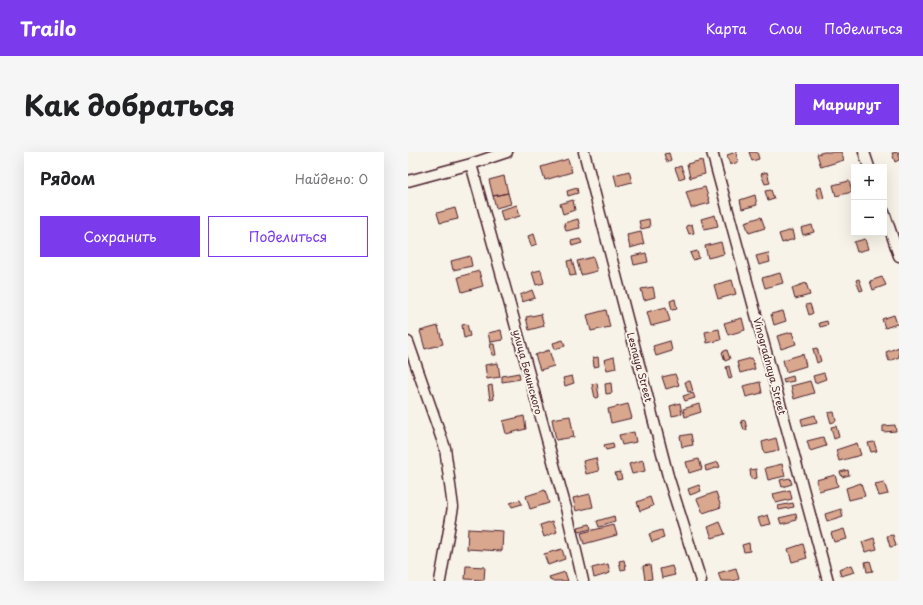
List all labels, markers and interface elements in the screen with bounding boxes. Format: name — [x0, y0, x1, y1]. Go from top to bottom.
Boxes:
text: Trailo — [20, 14, 76, 42]
text: Карта — [706, 18, 747, 39]
text: Слои — [769, 18, 802, 39]
text: Поделиться — [824, 18, 903, 39]
text: Как добраться — [24, 83, 235, 126]
button: Маршрут — [795, 84, 899, 125]
map controls — [851, 164, 887, 236]
button: + — [851, 164, 887, 200]
text: Рядом — [40, 165, 95, 191]
text: Найдено: 0 — [295, 169, 368, 188]
button: − — [851, 200, 887, 236]
button: Сохранить — [40, 216, 200, 257]
button: Поделиться — [208, 216, 368, 257]
street label: Vinogradnaya Street — [749, 316, 791, 416]
street label: улица Белинского — [510, 328, 547, 416]
street label: Lesnaya Street — [623, 330, 657, 404]

